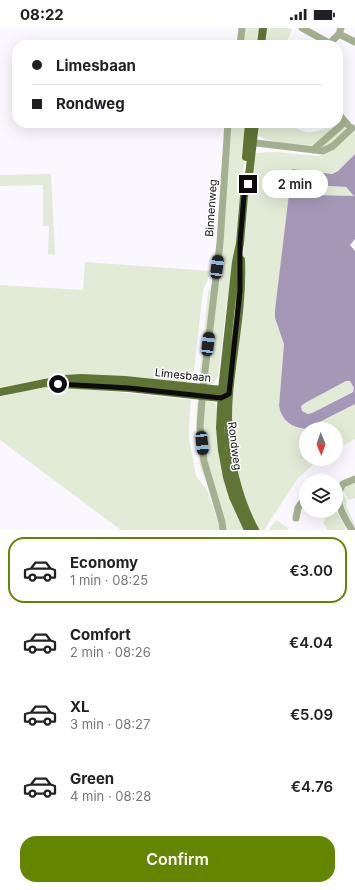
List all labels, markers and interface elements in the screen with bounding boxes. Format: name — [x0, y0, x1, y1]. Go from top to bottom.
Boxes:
text: 08:22 — [20, 5, 64, 24]
text: Limesbaan — [56, 56, 136, 75]
text: Rondweg — [56, 94, 125, 113]
callout: 2 min — [262, 170, 328, 198]
route end — [239, 175, 257, 193]
text: 2 min — [278, 176, 312, 192]
street label: Binnenweg — [202, 179, 220, 237]
car — [210, 254, 224, 280]
car — [201, 331, 215, 357]
street label: Limesbaan — [154, 365, 212, 385]
route start — [49, 375, 67, 393]
street label: Rondweg — [225, 421, 245, 471]
north arrow — [299, 422, 343, 466]
map controls — [299, 422, 343, 518]
car — [195, 430, 209, 456]
button: layers — [299, 474, 343, 518]
icon: car — [22, 552, 58, 588]
text: Economy — [70, 553, 138, 572]
text: €3.00 — [289, 561, 333, 580]
text: 1 min · 08:25 — [70, 572, 148, 588]
icon: car — [22, 624, 58, 660]
text: Comfort — [70, 625, 131, 644]
text: €4.04 — [289, 633, 333, 652]
text: 2 min · 08:26 — [70, 644, 151, 660]
icon: car — [22, 696, 58, 732]
text: XL — [70, 697, 90, 716]
text: €5.09 — [290, 705, 333, 724]
text: 3 min · 08:27 — [70, 716, 150, 732]
icon: car — [22, 768, 58, 804]
text: Green — [70, 769, 114, 788]
text: €4.76 — [291, 777, 333, 796]
text: 4 min · 08:28 — [70, 788, 151, 804]
button: Confirm — [20, 836, 335, 882]

